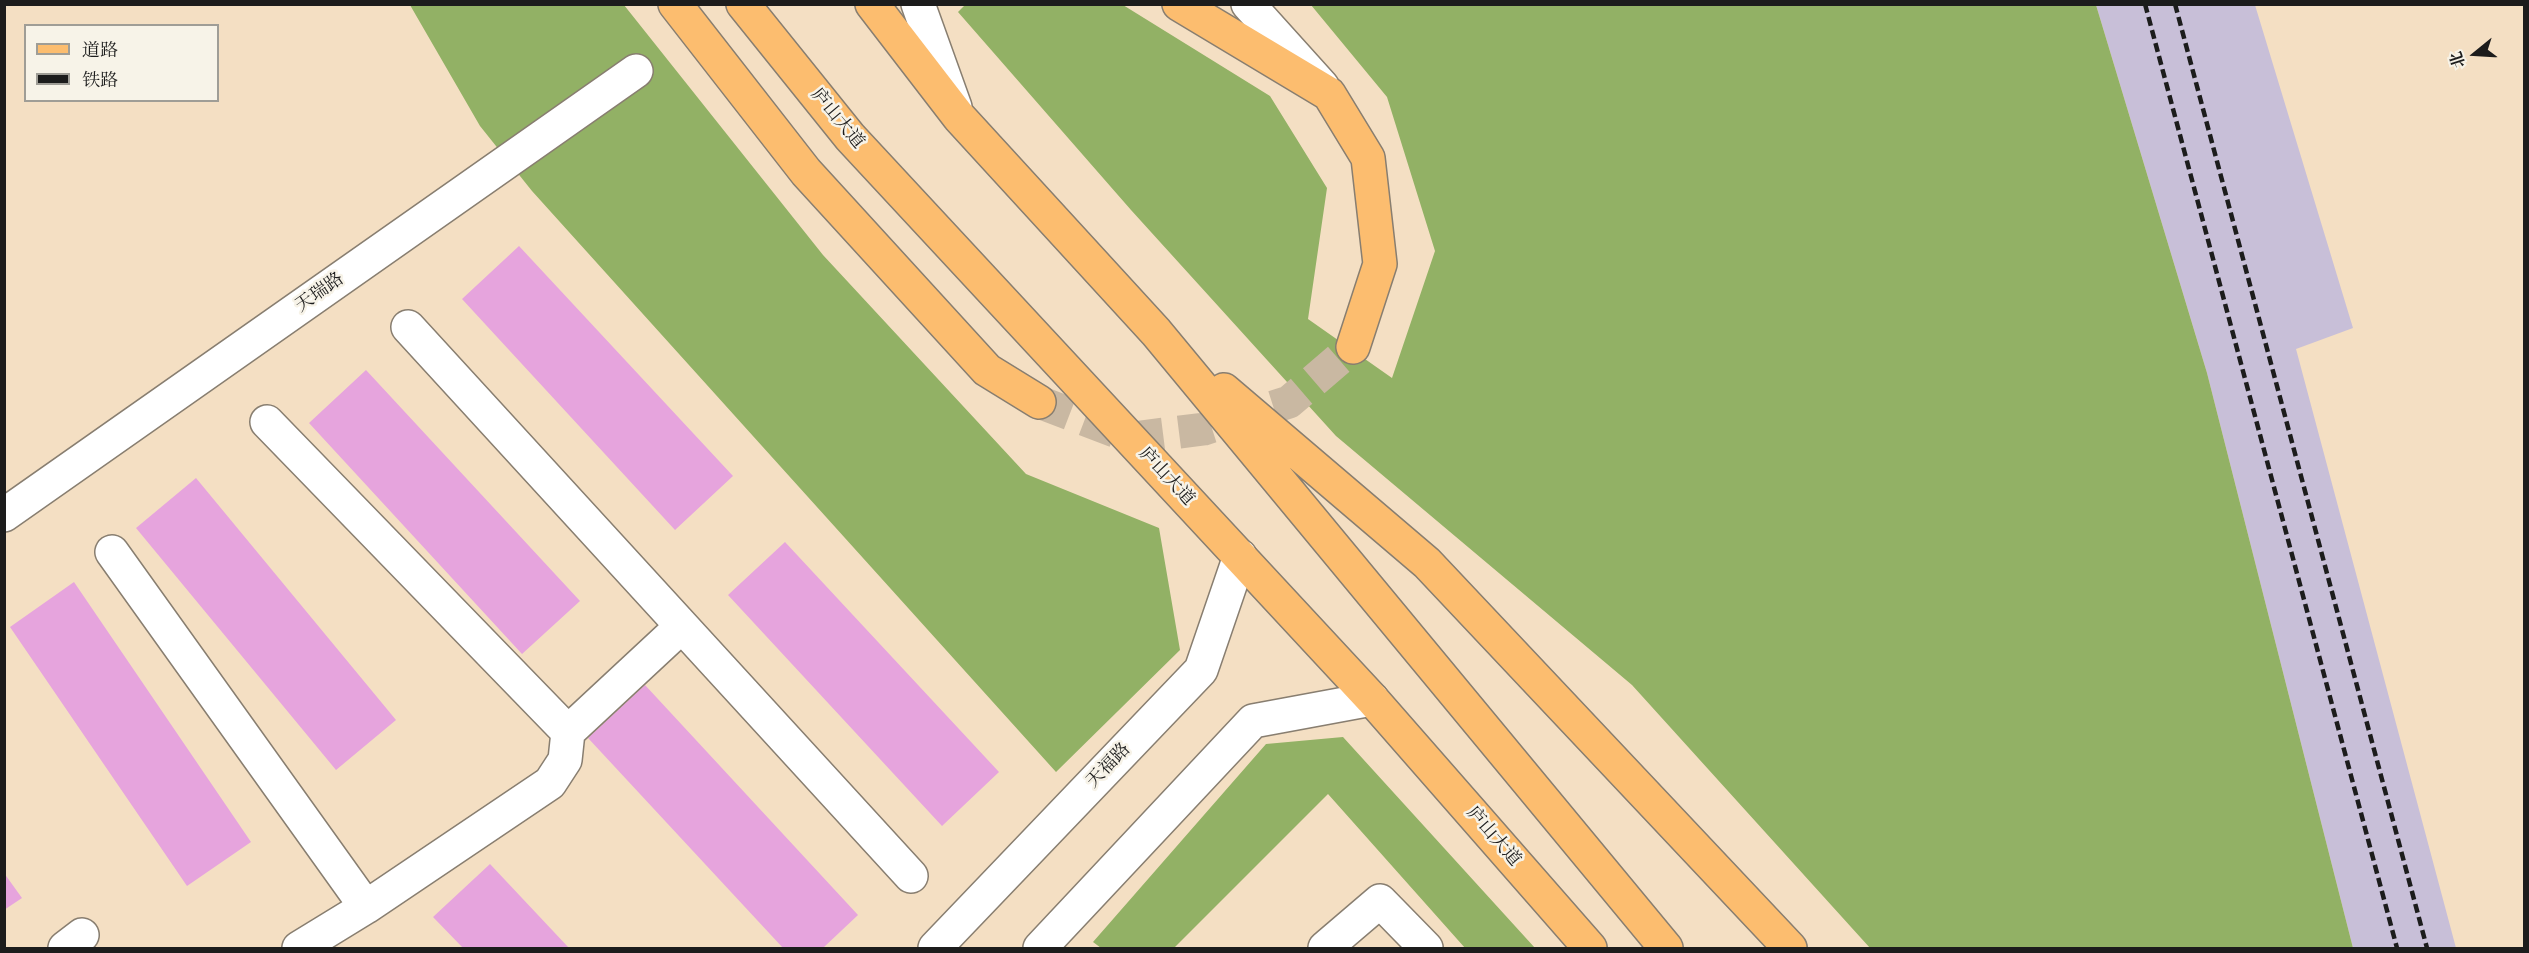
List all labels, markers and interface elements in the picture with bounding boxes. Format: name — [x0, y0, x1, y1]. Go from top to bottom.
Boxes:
legend — [24, 24, 219, 102]
north arrow — [2445, 24, 2505, 84]
text: 道路 — [82, 38, 118, 63]
text: 北 — [2445, 49, 2471, 71]
text: 铁路 — [82, 68, 118, 93]
street label: 庐山大道 — [806, 84, 868, 154]
street label: 天瑞路 — [292, 269, 348, 317]
street label: 庐山大道 — [1134, 443, 1198, 511]
street label: 天福路 — [1082, 739, 1136, 793]
street label: 庐山大道 — [1461, 803, 1525, 871]

